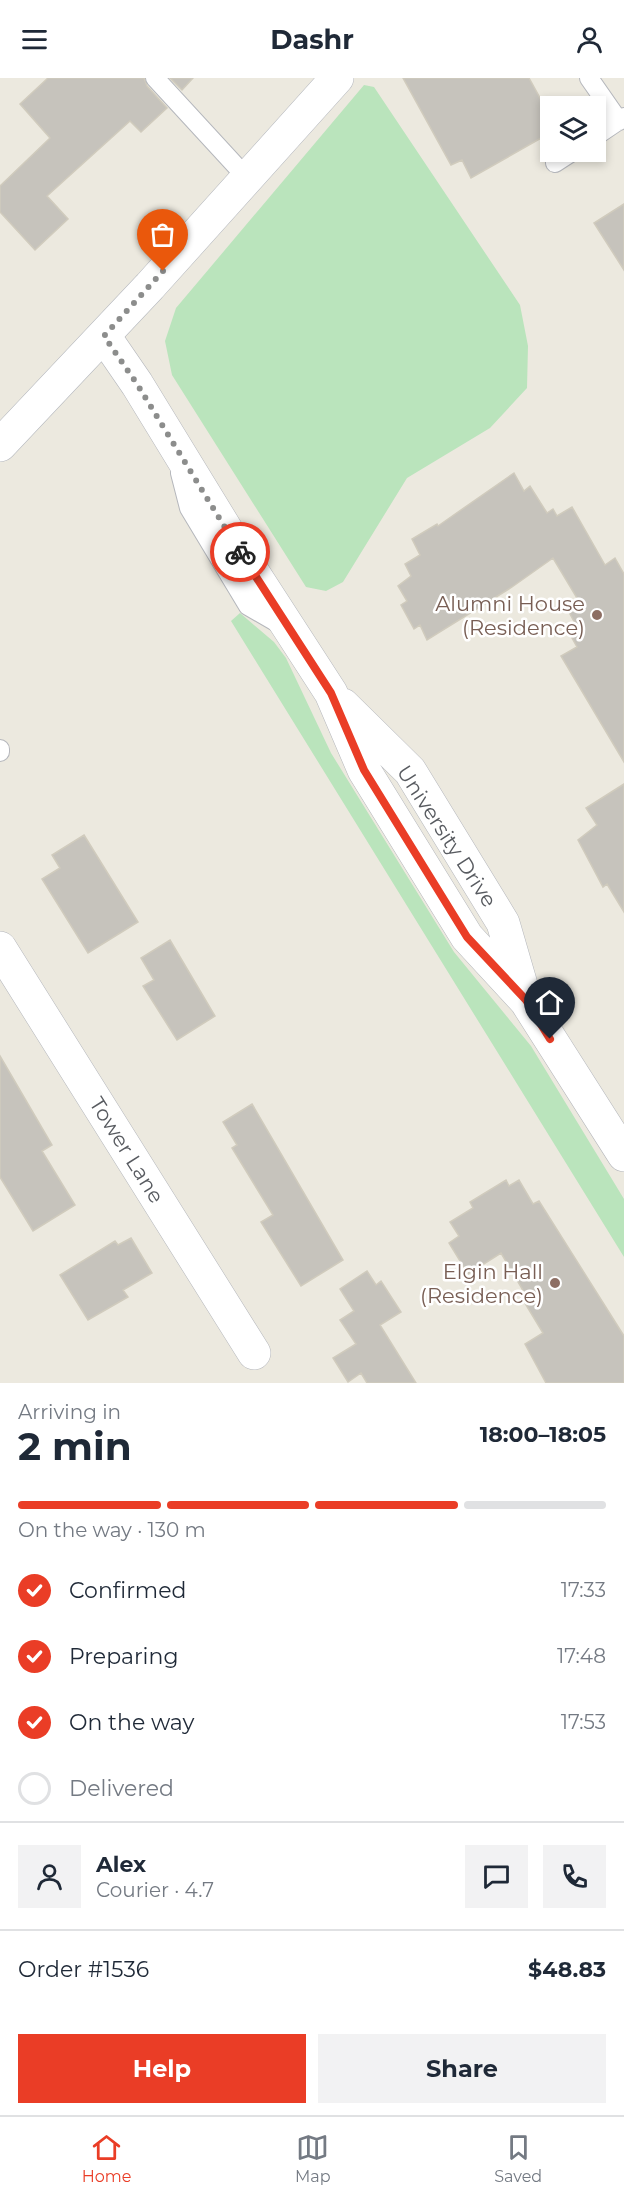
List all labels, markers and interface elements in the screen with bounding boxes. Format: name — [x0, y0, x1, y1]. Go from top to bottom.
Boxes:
icon: menu — [18, 23, 51, 56]
text: Dashr — [270, 23, 354, 56]
icon: person — [573, 23, 606, 56]
map controls — [540, 96, 606, 162]
button: layers — [540, 96, 606, 162]
pin — [137, 209, 188, 271]
icon: bag — [146, 218, 179, 251]
courier — [210, 522, 270, 582]
icon: bike — [224, 536, 257, 569]
place label: Alumni House (Residence) — [435, 591, 585, 640]
marker: Alumni House (Residence) — [590, 608, 604, 622]
street label: University Drive — [392, 760, 502, 912]
pin — [524, 977, 575, 1039]
icon: home — [533, 986, 566, 1019]
street label: Tower Lane — [85, 1092, 169, 1208]
place label: Elgin Hall (Residence) — [420, 1259, 543, 1308]
marker: Elgin Hall (Residence) — [548, 1276, 562, 1290]
text: Arriving in — [18, 1400, 121, 1424]
text: 18:00–18:05 — [480, 1421, 606, 1448]
text: 2 min — [18, 1422, 132, 1470]
text: On the way · 130 m — [18, 1518, 206, 1542]
icon: check — [18, 1574, 51, 1607]
text: Confirmed — [69, 1577, 186, 1604]
text: 17:33 — [561, 1578, 606, 1602]
icon: check — [18, 1640, 51, 1673]
text: Preparing — [69, 1643, 178, 1670]
text: 17:48 — [557, 1644, 606, 1668]
icon: check — [18, 1706, 51, 1739]
text: On the way — [69, 1709, 194, 1736]
text: 17:53 — [561, 1710, 606, 1734]
text: Delivered — [69, 1775, 174, 1802]
button: person — [18, 1845, 81, 1908]
button: chat — [465, 1845, 528, 1908]
button: phone — [543, 1845, 606, 1908]
text: Alex — [96, 1851, 146, 1878]
text: Courier · 4.7 — [96, 1878, 214, 1902]
text: Order #1536 — [18, 1956, 149, 1983]
text: $48.83 — [528, 1956, 606, 1983]
button: Help — [18, 2034, 306, 2103]
button: Share — [318, 2034, 606, 2103]
tab: Home — [82, 2131, 131, 2186]
tab: Map — [295, 2131, 331, 2186]
tab: Saved — [494, 2131, 542, 2186]

